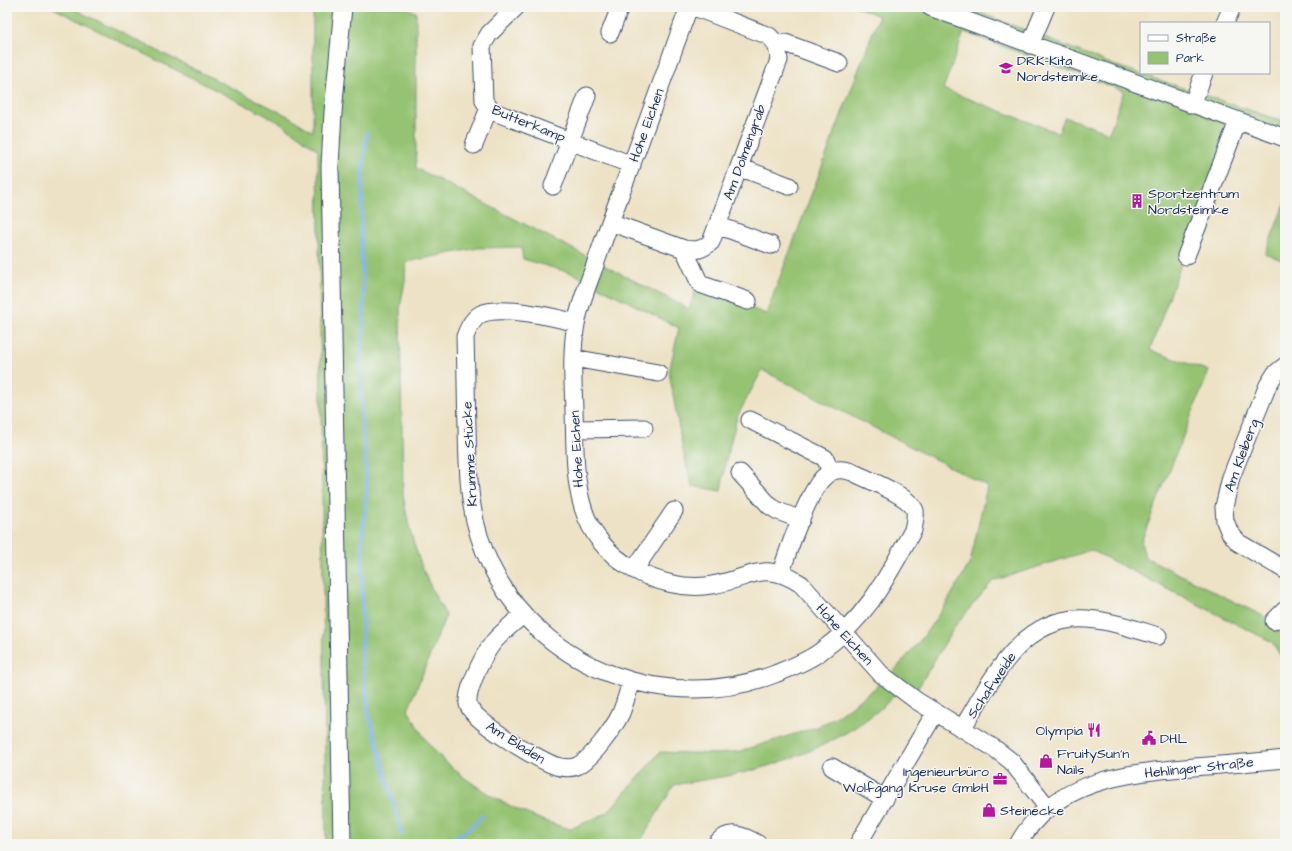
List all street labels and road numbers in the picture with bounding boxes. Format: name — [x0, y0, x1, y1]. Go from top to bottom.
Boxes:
street label: Hohe Eichen — [624, 86, 670, 165]
street label: Butterkamp — [489, 100, 569, 148]
street label: Am Dolmengrab — [718, 102, 771, 203]
street label: Krumme Stücke — [457, 401, 483, 507]
street label: Hohe Eichen — [565, 410, 589, 488]
street label: Am Kleiberg — [1220, 416, 1264, 495]
street label: Hohe Eichen — [811, 599, 878, 670]
street label: Schafweide — [962, 648, 1022, 723]
street label: Am Bladen — [482, 717, 549, 769]
street label: Hehlinger Straße — [1144, 752, 1255, 784]

